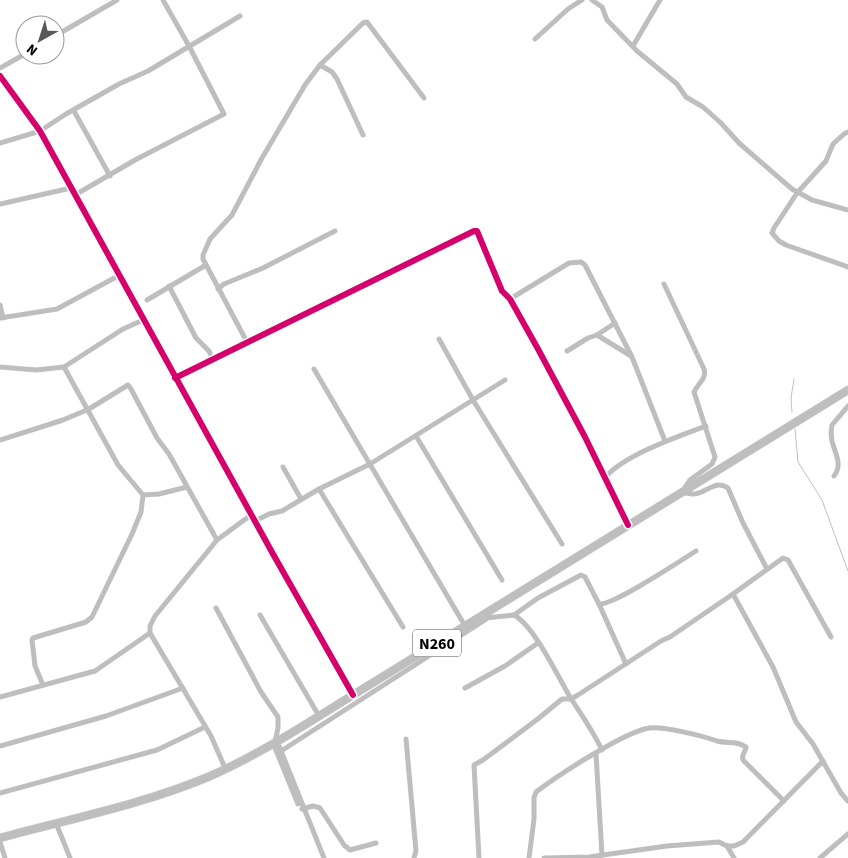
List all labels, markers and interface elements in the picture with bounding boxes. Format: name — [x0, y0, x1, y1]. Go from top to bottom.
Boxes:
north arrow — [15, 15, 65, 65]
text: N — [23, 39, 42, 60]
road number: N260 — [413, 630, 461, 656]

